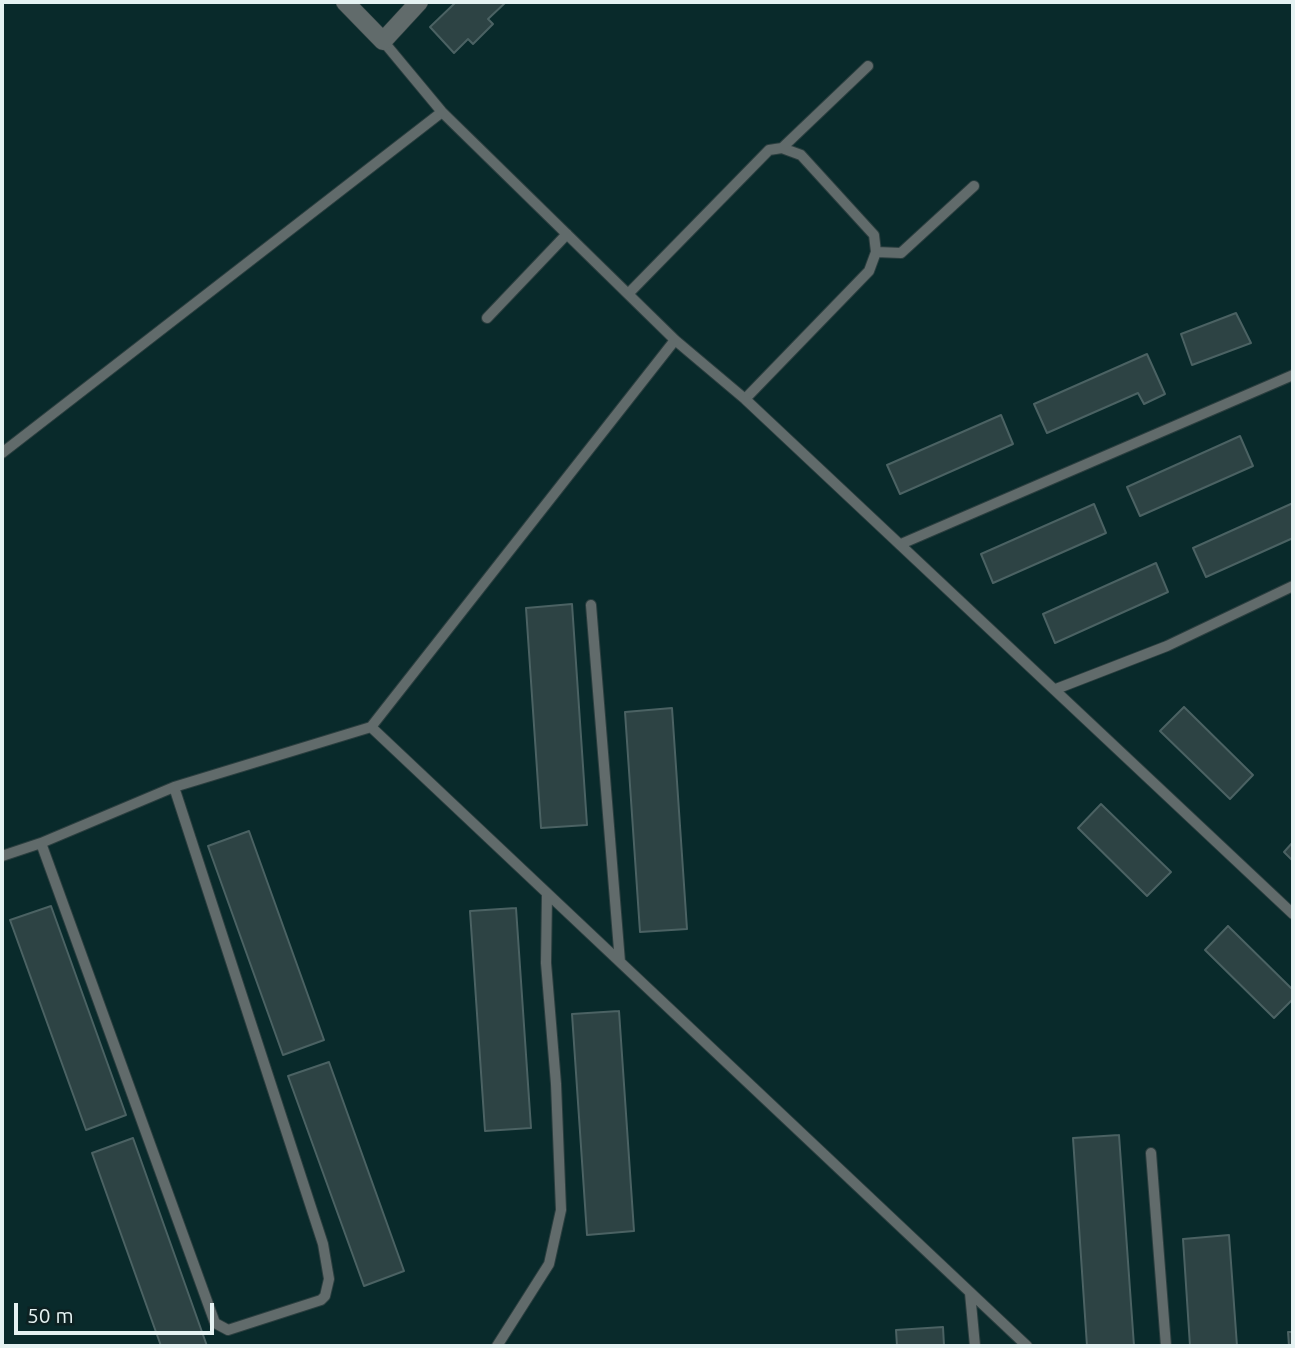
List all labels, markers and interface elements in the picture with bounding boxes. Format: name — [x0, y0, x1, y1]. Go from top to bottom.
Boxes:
scale bar — [18, 1288, 217, 1332]
text: 50 m — [27, 1303, 74, 1327]

